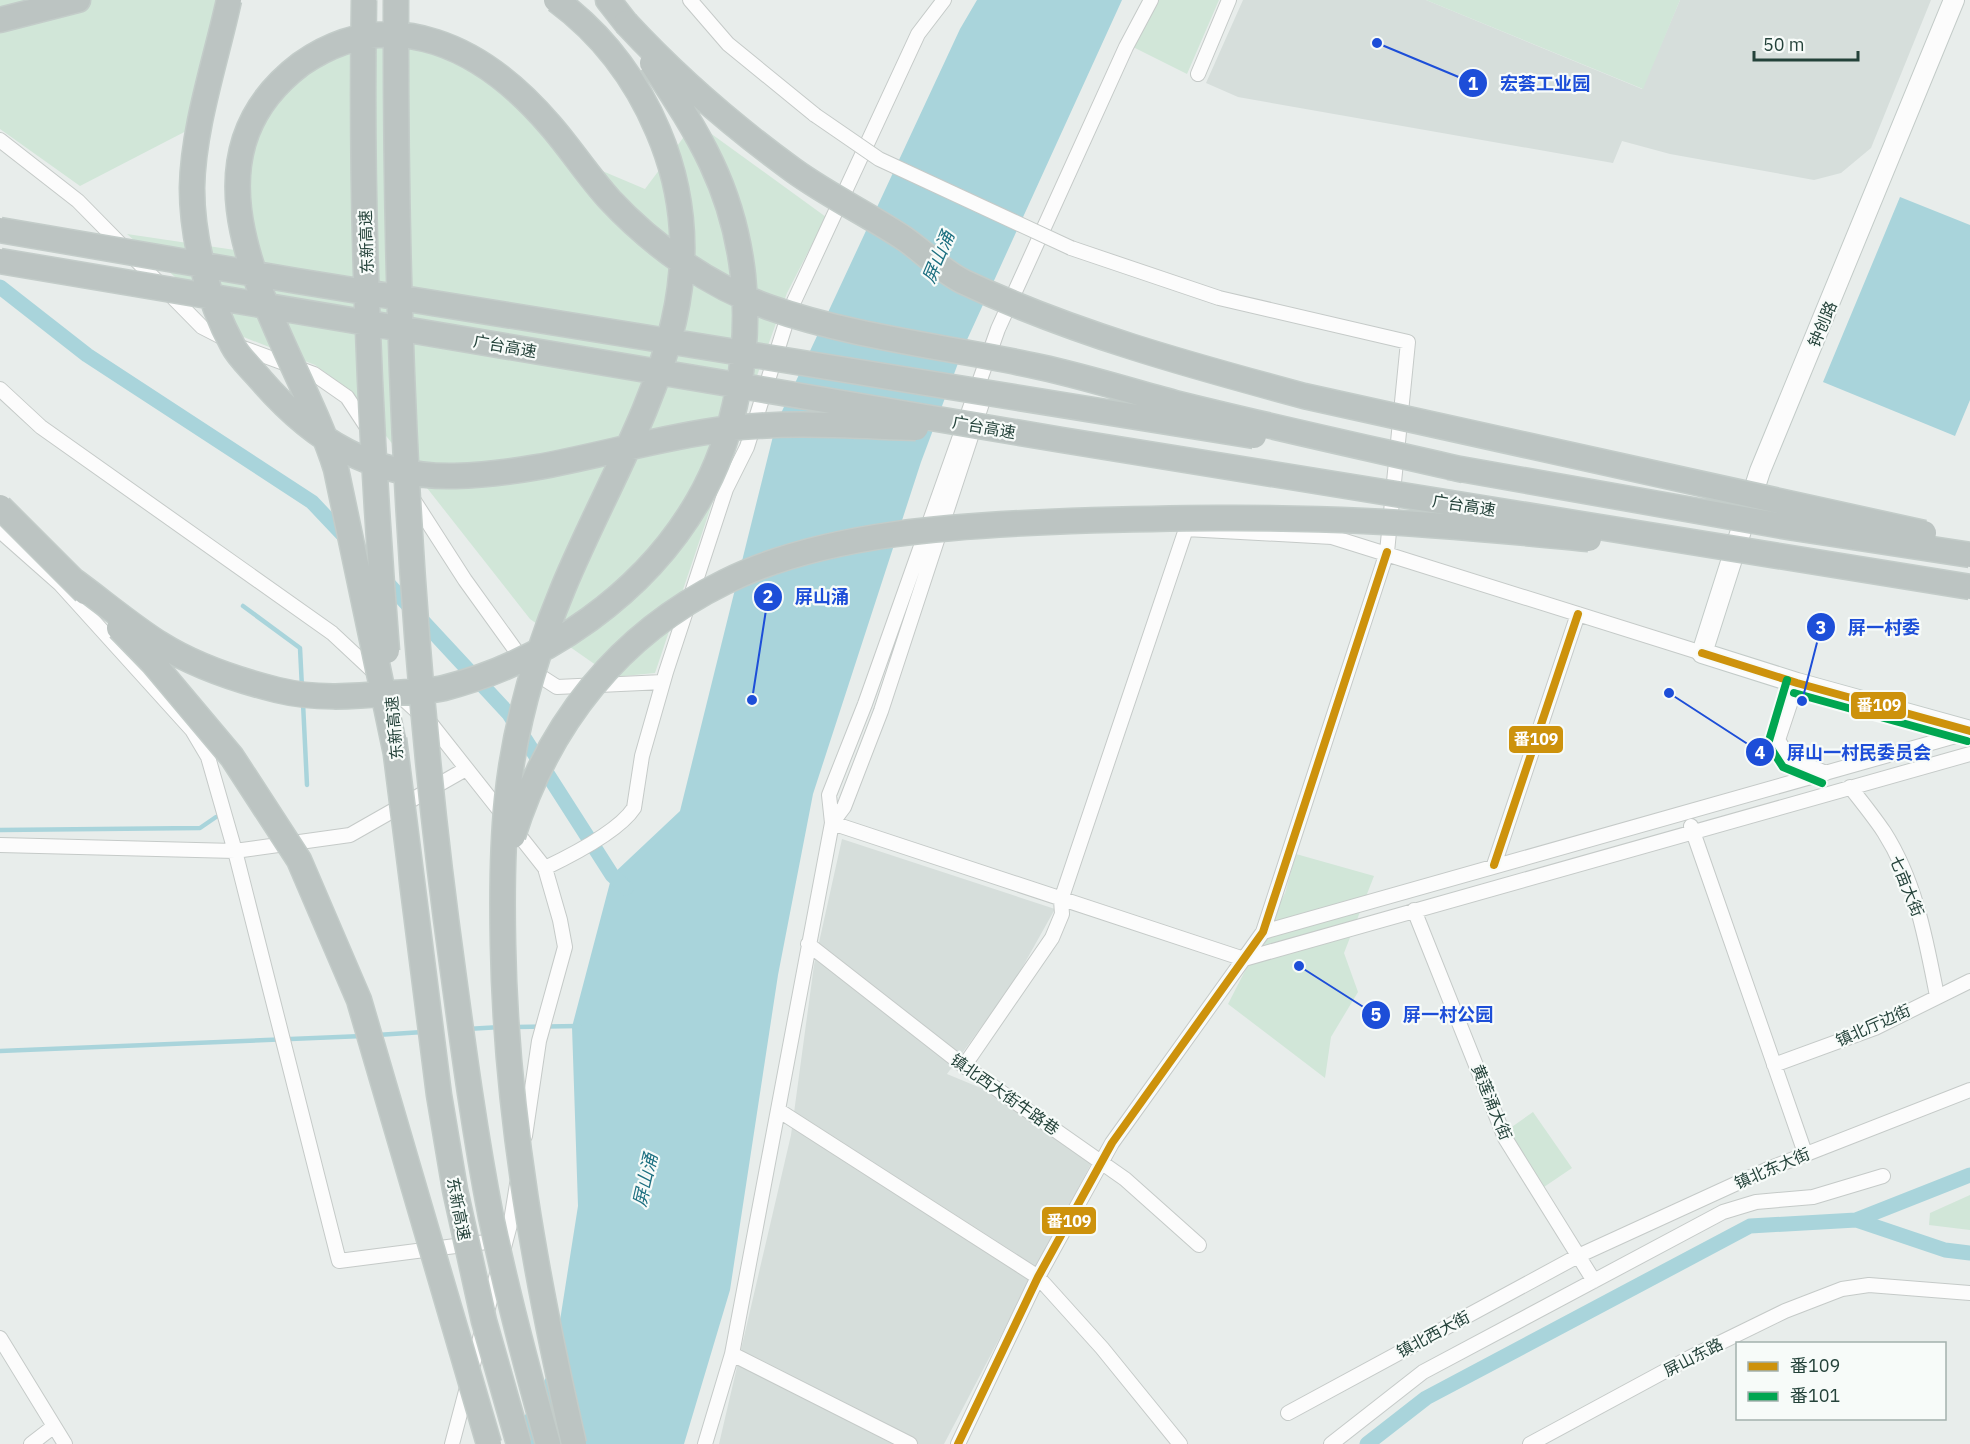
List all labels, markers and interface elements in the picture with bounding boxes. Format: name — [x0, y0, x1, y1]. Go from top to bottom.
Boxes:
scale bar — [1754, 24, 1858, 62]
text: 50 m — [1763, 33, 1805, 56]
callout: 宏荟工业园 — [1458, 65, 1602, 101]
text: 1 — [1468, 72, 1479, 95]
text: 宏荟工业园 — [1500, 72, 1590, 95]
street label: 东新高速 — [355, 210, 377, 274]
water label: 屏山涌 — [917, 226, 960, 286]
street label: 钟创路 — [1803, 298, 1841, 350]
street label: 广台高速 — [472, 331, 538, 361]
street label: 广台高速 — [951, 412, 1017, 442]
street label: 广台高速 — [1431, 490, 1497, 520]
callout: 屏山涌 — [753, 579, 861, 615]
text: 2 — [763, 585, 773, 608]
text: 屏山涌 — [795, 585, 849, 608]
callout: 屏一村委 — [1806, 609, 1932, 645]
text: 3 — [1816, 616, 1826, 639]
text: 屏一村委 — [1848, 616, 1920, 639]
line badge: 番109 — [1850, 691, 1907, 720]
street label: 东新高速 — [381, 695, 407, 761]
text: 番109 — [1857, 695, 1901, 715]
line badge: 番109 — [1508, 725, 1564, 754]
text: 番109 — [1514, 729, 1558, 749]
callout: 屏山一村民委员会 — [1745, 734, 1943, 770]
text: 4 — [1755, 741, 1766, 764]
text: 屏山一村民委员会 — [1787, 741, 1931, 764]
street label: 七亩大街 — [1886, 853, 1928, 919]
callout: 屏一村公园 — [1361, 997, 1505, 1033]
street label: 镇北厅边街 — [1832, 1000, 1914, 1050]
text: 5 — [1371, 1003, 1382, 1026]
text: 屏一村公园 — [1403, 1003, 1493, 1026]
street label: 镇北西大街牛路巷 — [947, 1049, 1063, 1139]
street label: 黄莲涌大街 — [1468, 1061, 1516, 1143]
street label: 镇北东大街 — [1731, 1143, 1813, 1193]
water label: 屏山涌 — [628, 1149, 663, 1209]
street label: 东新高速 — [443, 1176, 475, 1242]
line badge: 番109 — [1041, 1206, 1097, 1235]
text: 番109 — [1047, 1211, 1091, 1231]
street label: 镇北西大街 — [1393, 1306, 1473, 1362]
street label: 屏山东路 — [1660, 1334, 1726, 1380]
legend — [1736, 1342, 1946, 1420]
text: 番109 — [1790, 1354, 1840, 1377]
text: 番101 — [1790, 1384, 1840, 1407]

